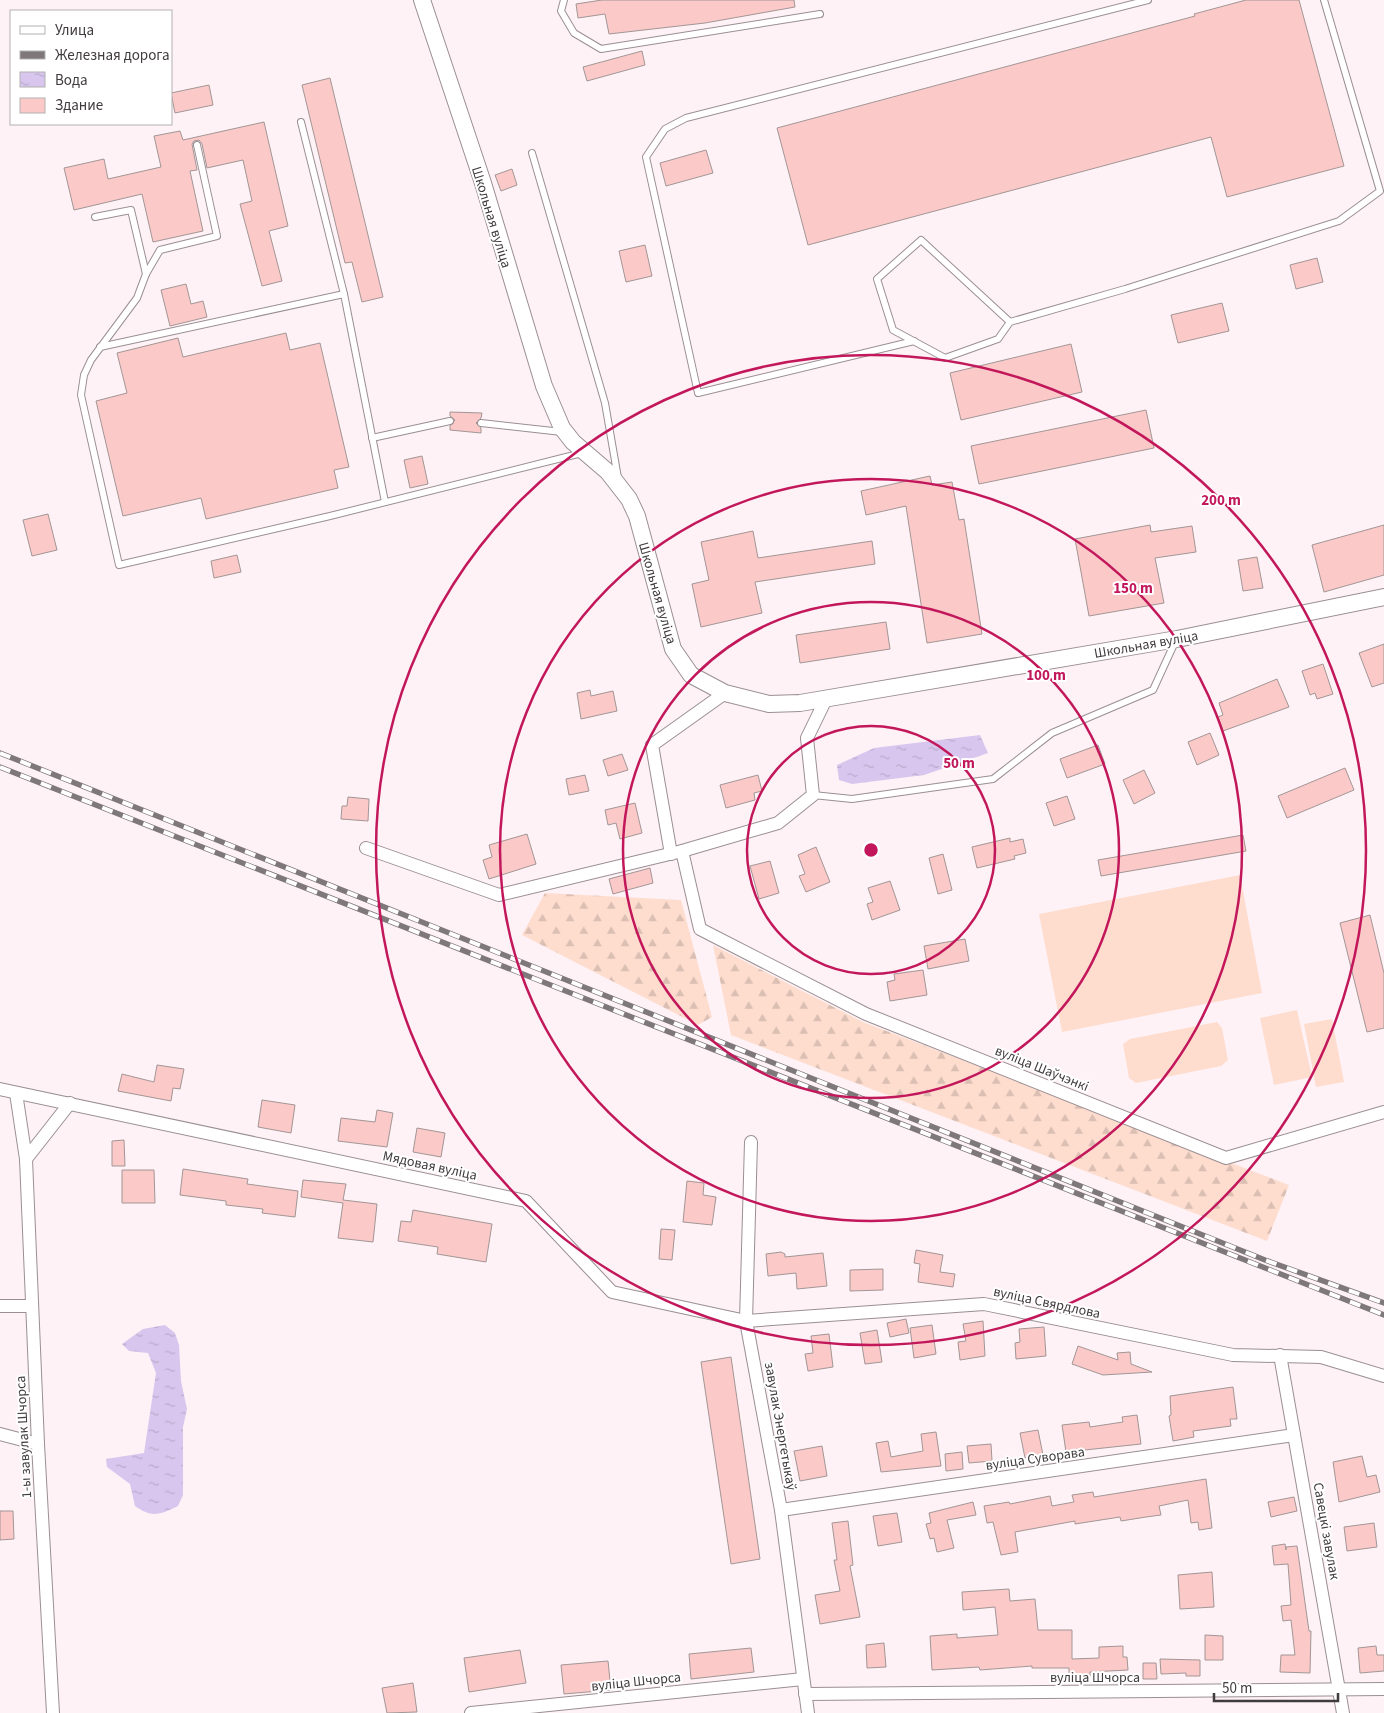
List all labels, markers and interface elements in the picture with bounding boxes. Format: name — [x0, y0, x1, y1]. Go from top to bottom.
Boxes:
legend — [10, 10, 172, 125]
text: Улица — [55, 20, 94, 41]
text: Железная дорога — [55, 45, 170, 66]
text: Вода — [55, 70, 88, 91]
text: Здание — [55, 95, 103, 116]
street label: Школьная вуліца — [466, 164, 516, 270]
text: 200 m — [1201, 490, 1241, 511]
street label: Школьная вуліца — [633, 540, 681, 647]
text: 150 m — [1113, 578, 1153, 599]
street label: Школьная вуліца — [1093, 626, 1200, 664]
text: 100 m — [1026, 665, 1066, 686]
text: 50 m — [943, 753, 975, 774]
centre of rings — [862, 841, 880, 859]
street label: вуліца Шаўчэнкі — [992, 1041, 1092, 1097]
street label: Мядовая вуліца — [381, 1146, 479, 1186]
street label: вуліца Свярдлова — [991, 1282, 1102, 1324]
street label: завулак Энергетыкаў — [759, 1360, 801, 1492]
street label: 1-ы завулак Шчорса — [11, 1375, 37, 1499]
street label: вуліца Суворава — [984, 1442, 1086, 1476]
street label: Савецкі завулак — [1308, 1481, 1344, 1581]
street label: вуліца Шчорса — [590, 1667, 682, 1697]
street label: вуліца Шчорса — [1050, 1668, 1140, 1688]
scale bar — [1214, 1670, 1338, 1702]
text: 50 m — [1222, 1678, 1252, 1699]

